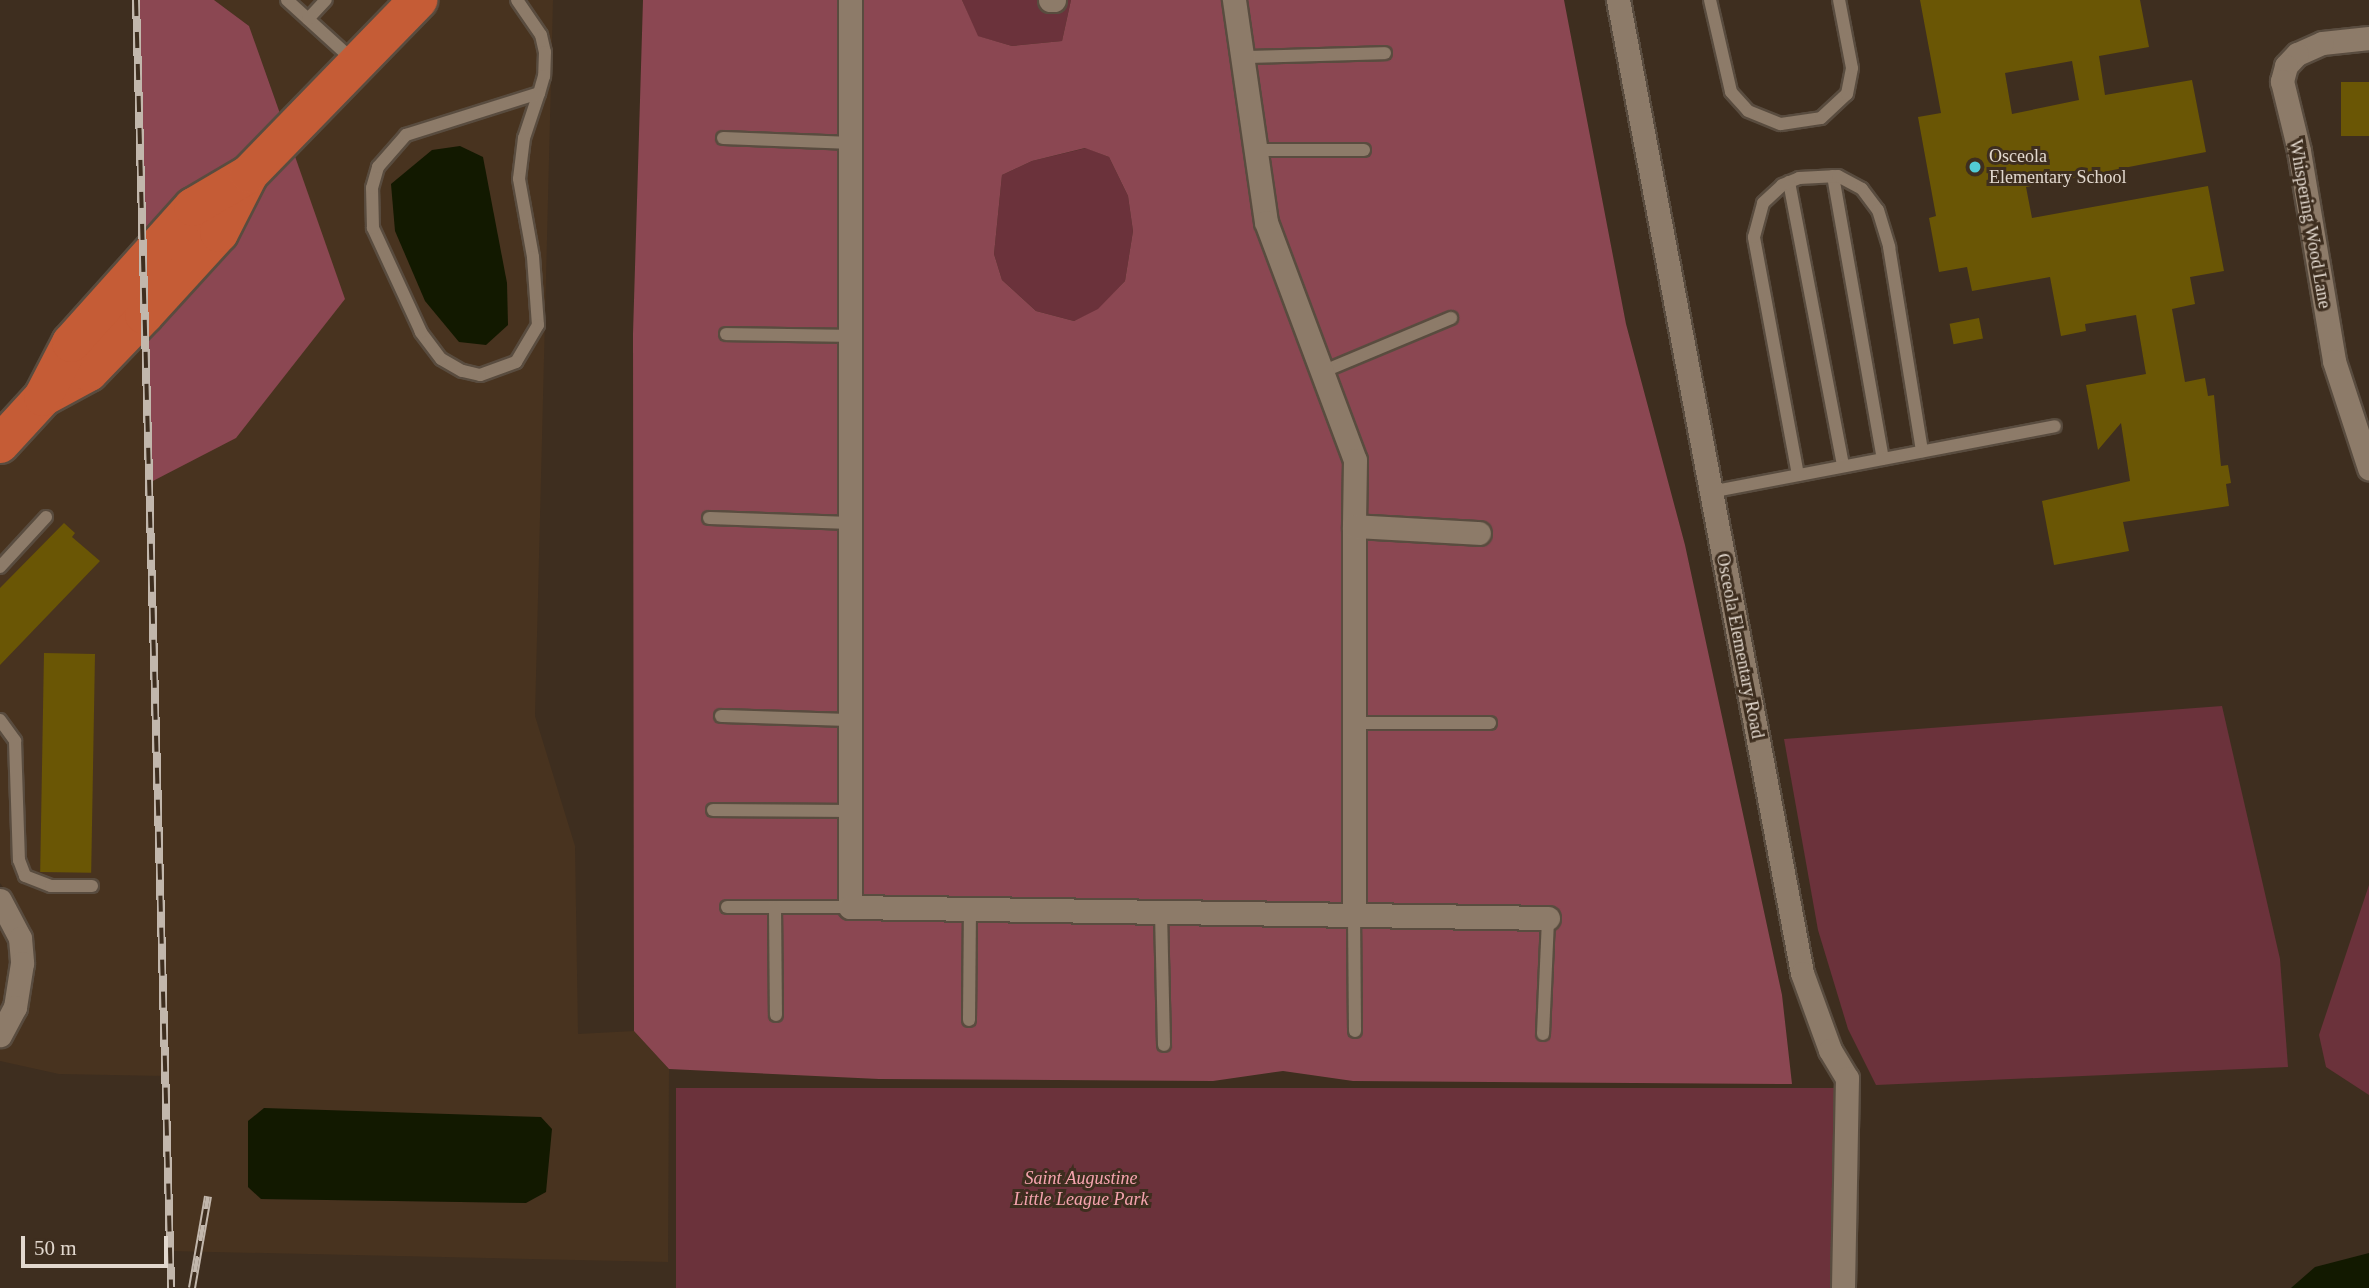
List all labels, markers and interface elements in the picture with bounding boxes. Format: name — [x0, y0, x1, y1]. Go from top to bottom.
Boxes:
street label: Whispering Wood Lane — [2284, 138, 2336, 310]
place label: Osceola Elementary School — [1989, 146, 2126, 188]
marker: Osceola Elementary School — [1967, 159, 1983, 175]
street label: Osceola Elementary Road — [1711, 552, 1769, 740]
park label: Saint Augustine Little League Park — [1014, 1168, 1148, 1210]
scale bar — [24, 1222, 172, 1266]
text: 50 m — [34, 1236, 77, 1260]

